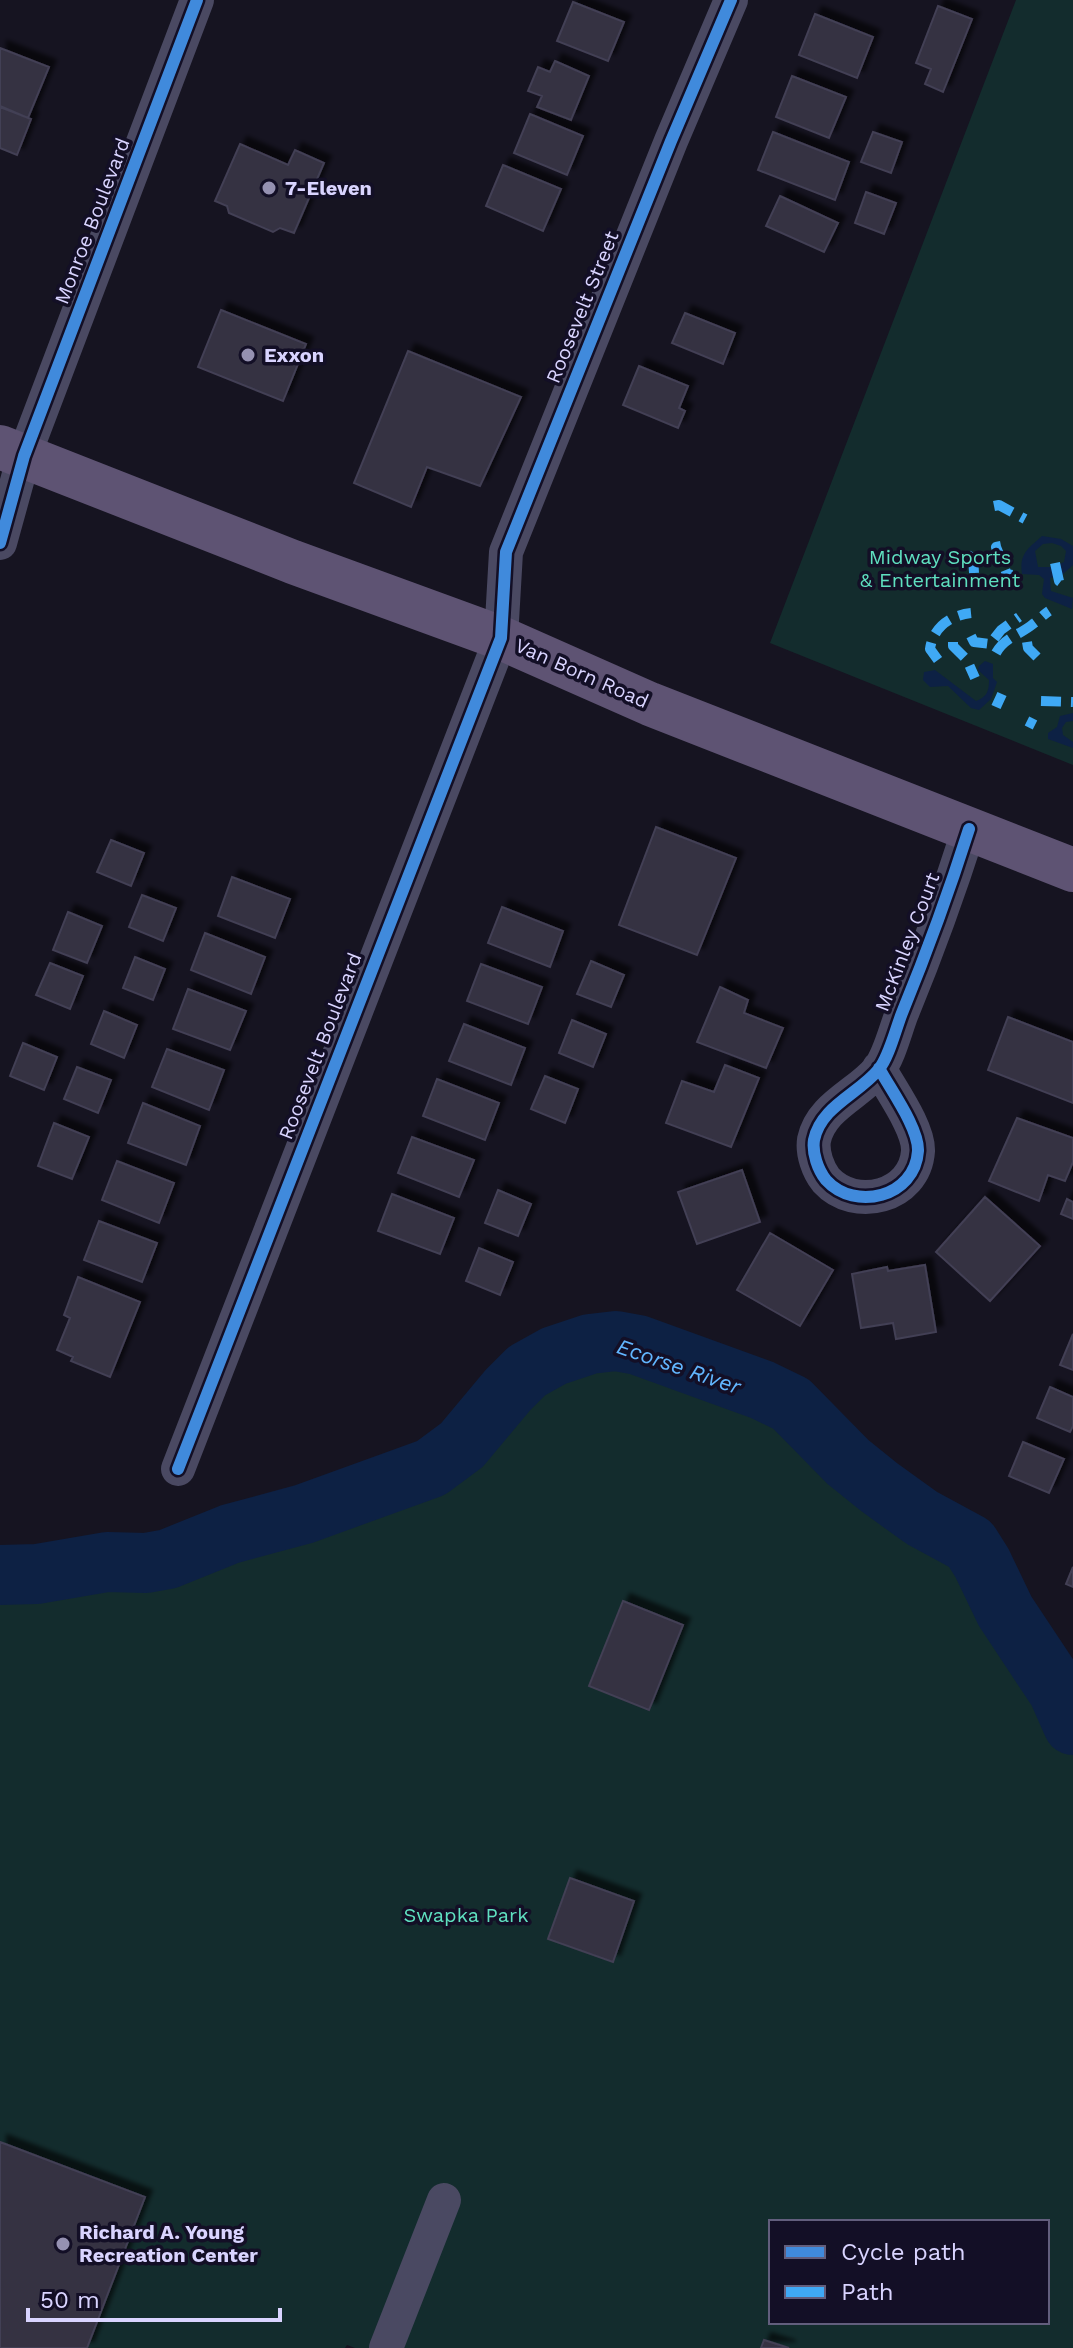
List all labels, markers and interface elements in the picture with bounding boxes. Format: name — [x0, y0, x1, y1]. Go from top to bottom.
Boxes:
street label: Monroe Boulevard — [49, 134, 135, 308]
place label: 7-Eleven — [285, 176, 372, 200]
marker: 7-Eleven — [260, 179, 278, 197]
street label: Roosevelt Street — [541, 227, 624, 387]
place label: Exxon — [264, 343, 324, 367]
marker: Exxon — [239, 346, 257, 364]
park label: Midway Sports & Entertainment — [860, 545, 1021, 592]
street label: Van Born Road — [512, 633, 652, 713]
street label: McKinley Court — [869, 869, 945, 1015]
street label: Roosevelt Boulevard — [273, 949, 367, 1143]
water label: Ecorse River — [614, 1334, 745, 1400]
park label: Swapka Park — [403, 1903, 529, 1927]
place label: Richard A. Young Recreation Center — [79, 2220, 258, 2267]
legend — [769, 2220, 1049, 2324]
marker: Richard A. Young Recreation Center — [54, 2235, 72, 2253]
text: Cycle path — [841, 2238, 966, 2266]
scale bar — [28, 2272, 280, 2322]
text: Path — [841, 2278, 894, 2306]
text: 50 m — [40, 2286, 100, 2314]

